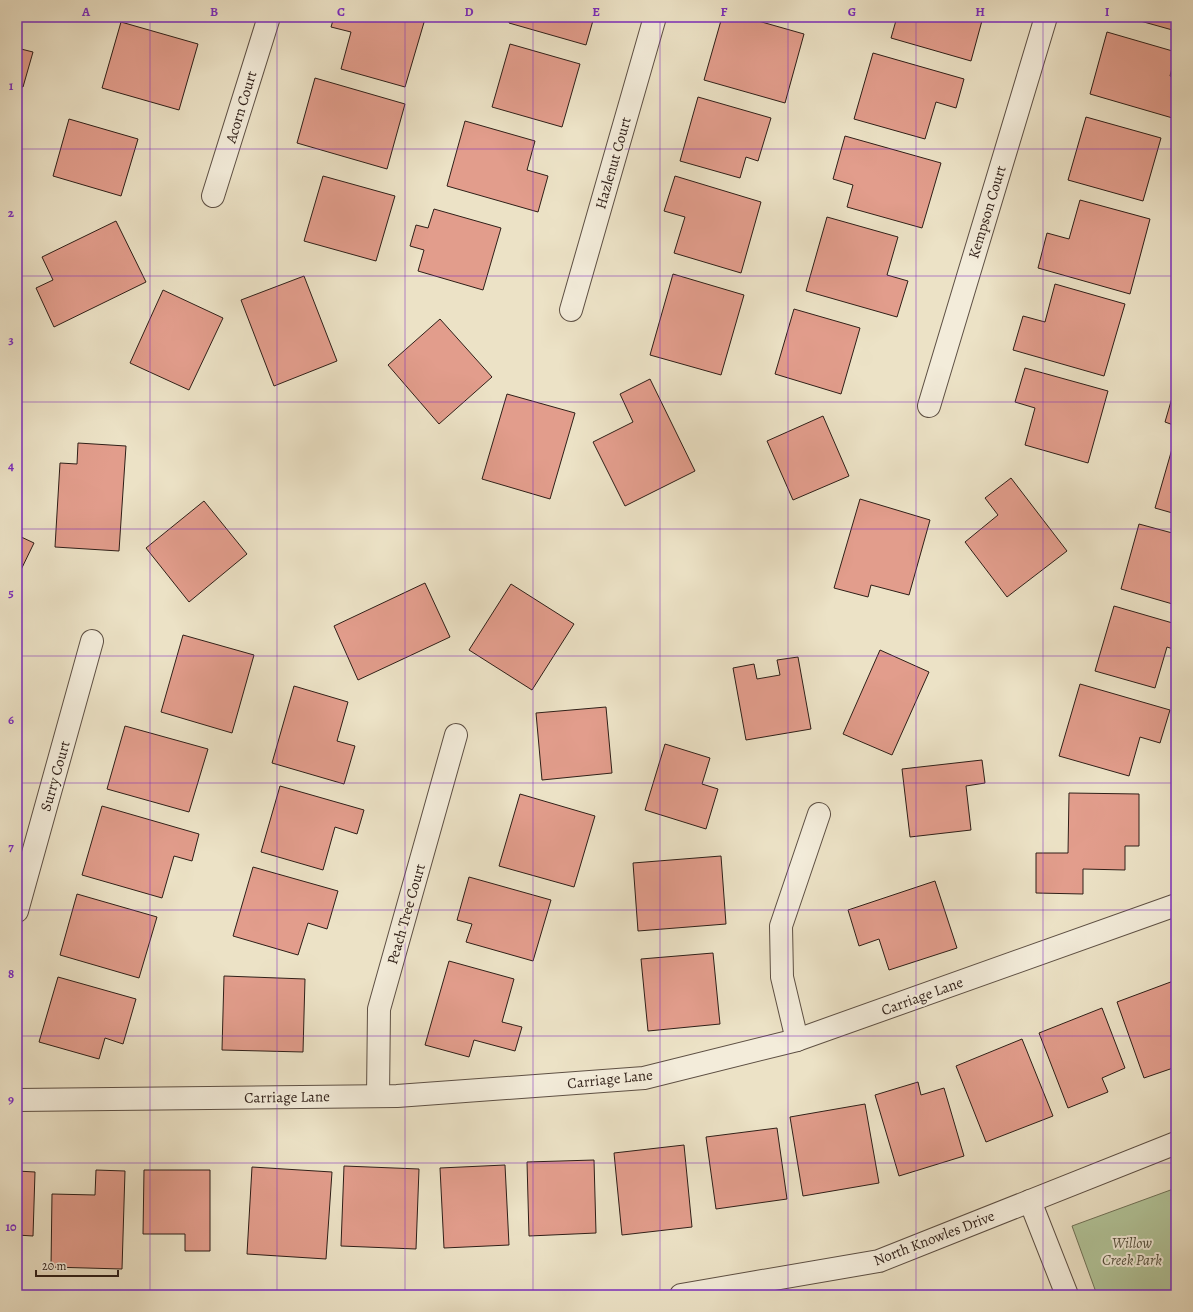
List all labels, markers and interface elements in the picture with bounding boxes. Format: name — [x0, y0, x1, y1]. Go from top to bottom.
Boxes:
text: A — [81, 3, 91, 20]
text: B — [210, 3, 218, 20]
text: C — [337, 3, 345, 20]
text: D — [464, 3, 474, 20]
text: E — [592, 3, 600, 20]
text: F — [721, 3, 728, 20]
text: G — [848, 3, 856, 20]
text: H — [975, 3, 985, 20]
text: I — [1105, 3, 1110, 20]
street label: Acorn Court — [220, 68, 261, 146]
text: 1 — [9, 77, 14, 94]
street label: Hazlenut Court — [590, 115, 636, 211]
street label: Kempson Court — [963, 163, 1011, 261]
text: 2 — [8, 204, 15, 221]
text: 3 — [8, 331, 14, 348]
text: 4 — [8, 457, 14, 474]
text: 5 — [8, 584, 14, 601]
text: 6 — [8, 711, 14, 728]
street label: Surry Court — [35, 738, 75, 814]
text: 7 — [8, 838, 14, 855]
street label: Peach Tree Court — [382, 861, 430, 967]
text: 8 — [8, 965, 14, 982]
street label: Carriage Lane — [878, 972, 966, 1020]
street label: Carriage Lane — [566, 1065, 654, 1093]
street label: Carriage Lane — [244, 1086, 330, 1108]
text: 9 — [8, 1091, 14, 1108]
street label: North Knowles Drive — [871, 1206, 998, 1270]
text: 10 — [5, 1218, 17, 1235]
park label: Willow Creek Park — [1102, 1233, 1162, 1270]
scale bar — [36, 1252, 118, 1278]
text: 20 m — [42, 1258, 66, 1274]

